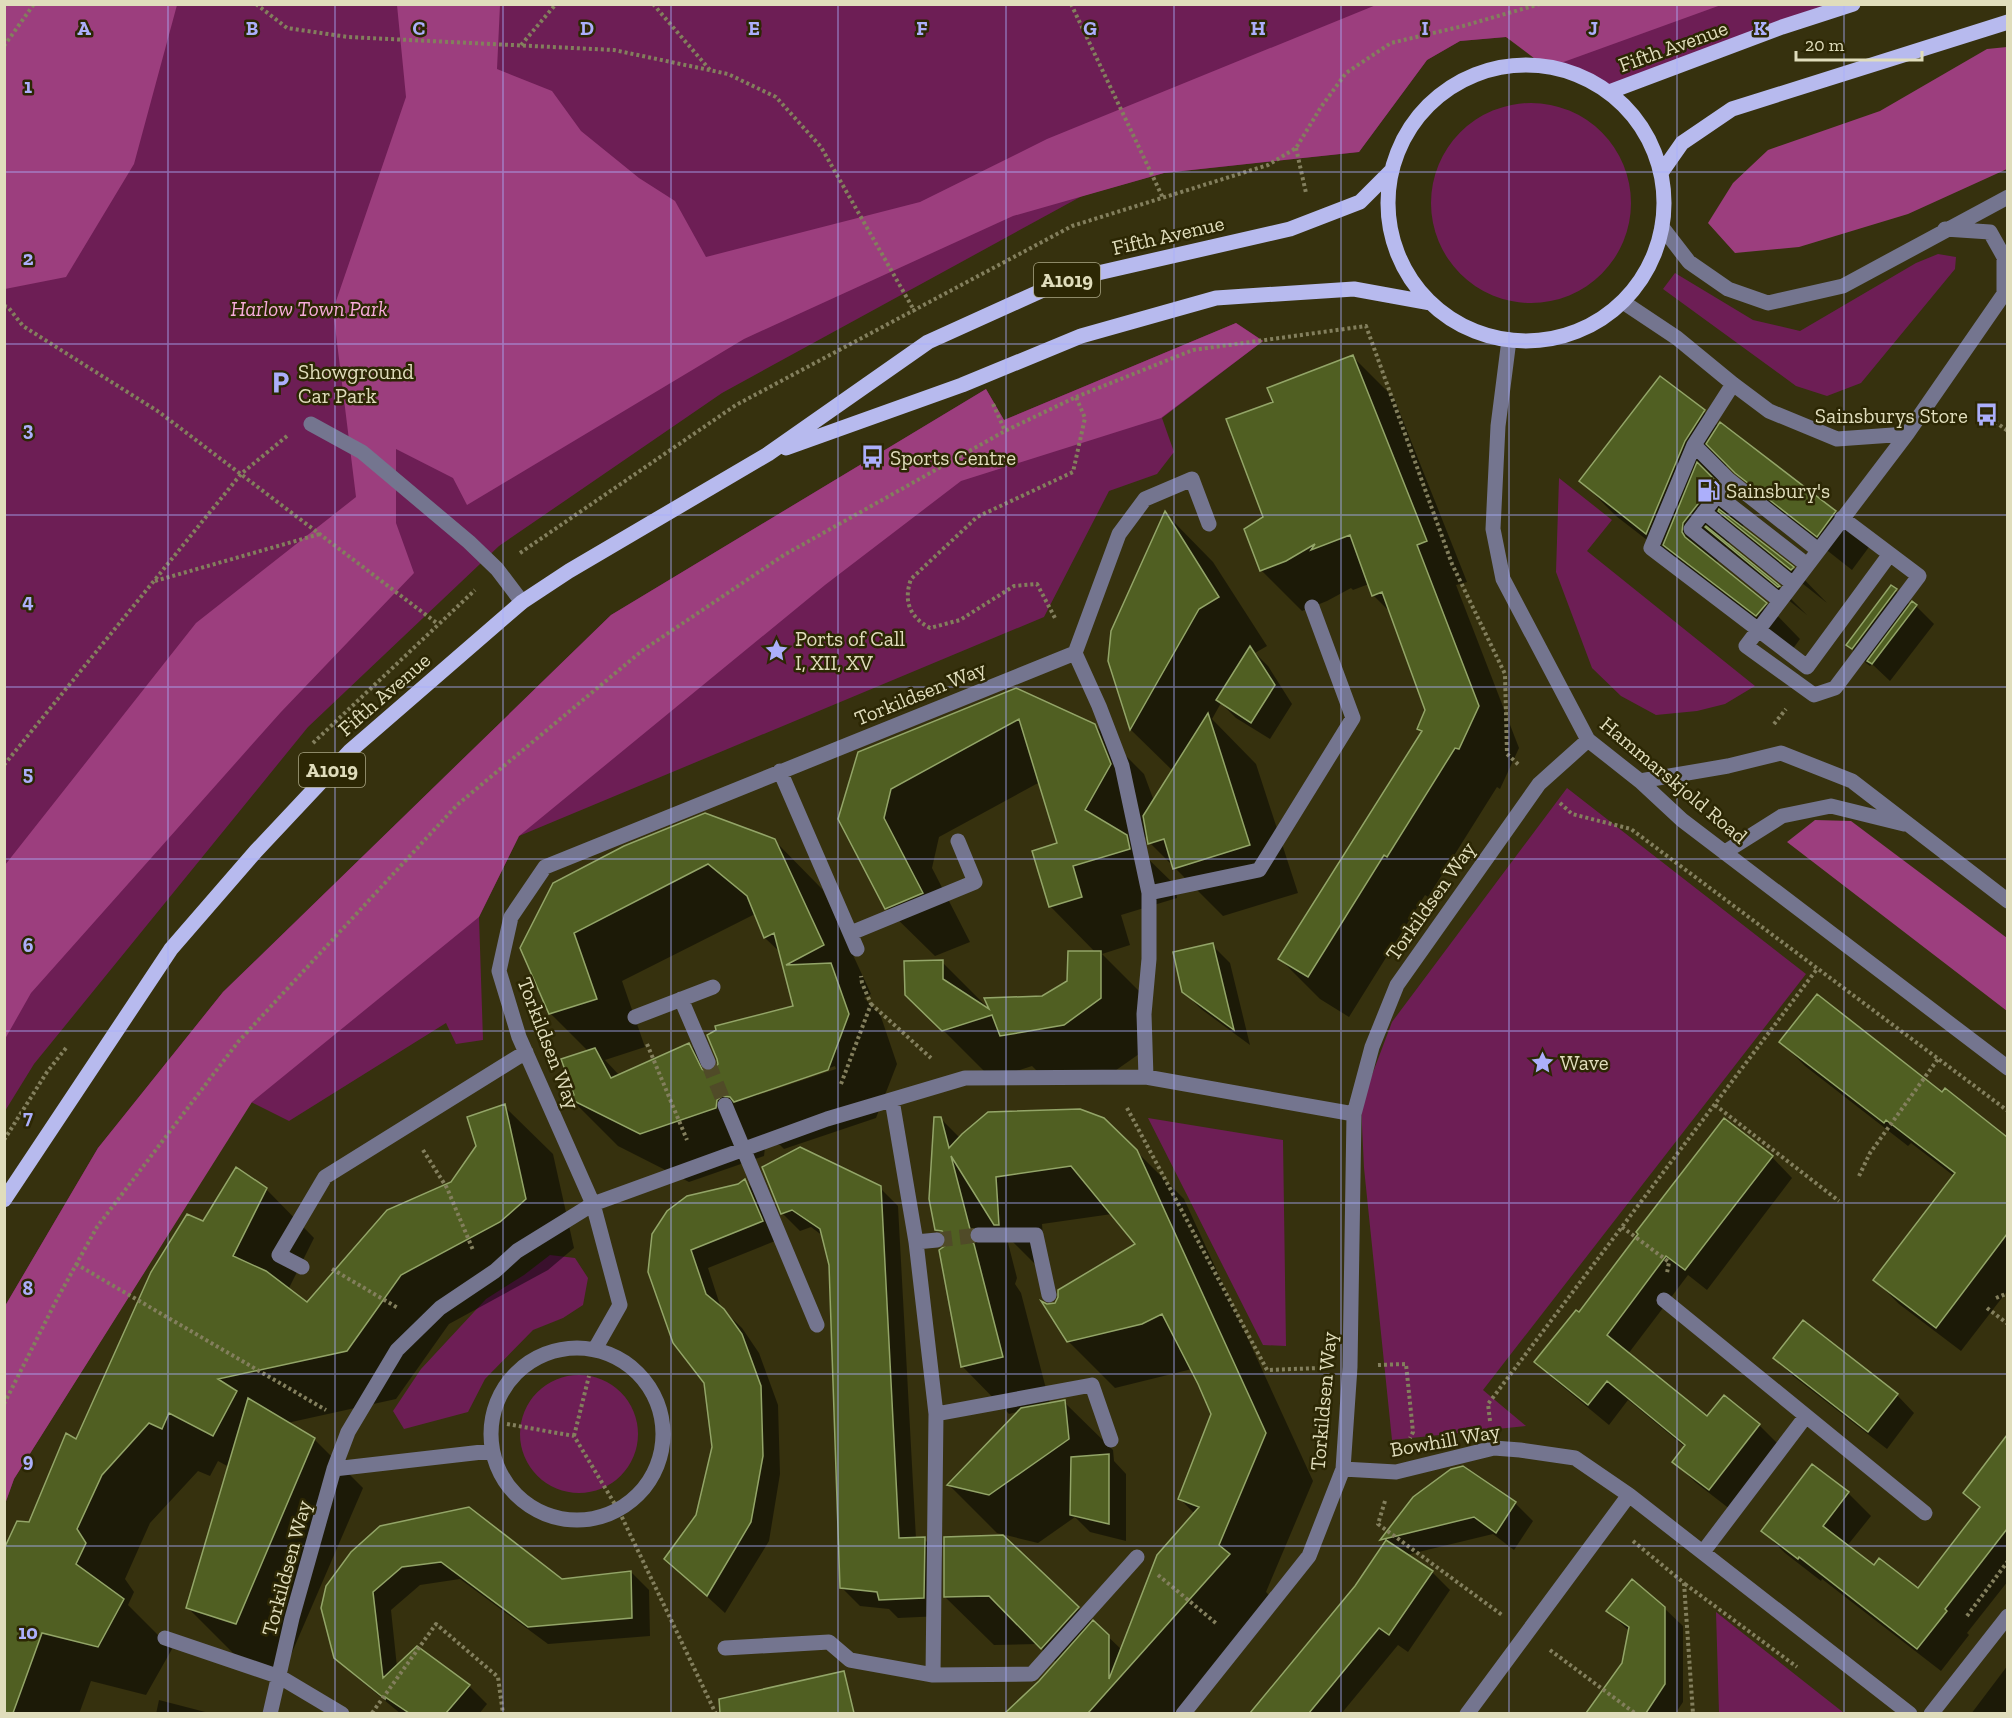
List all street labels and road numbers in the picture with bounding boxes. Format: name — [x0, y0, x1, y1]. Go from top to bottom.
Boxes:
street label: Fifth Avenue — [1615, 15, 1731, 77]
street label: Fifth Avenue — [1109, 210, 1227, 260]
road number: A1019 — [1034, 263, 1100, 297]
street label: Fifth Avenue — [333, 647, 435, 741]
street label: Torkildsen Way — [851, 655, 990, 731]
street label: Hammarskjold Road — [1595, 711, 1753, 850]
road number: A1019 — [299, 753, 365, 787]
street label: Torkildsen Way — [1380, 837, 1480, 965]
street label: Torkildsen Way — [512, 973, 586, 1113]
street label: Torkildsen Way — [1304, 1330, 1342, 1472]
street label: Bowhill Way — [1388, 1418, 1502, 1462]
street label: Torkildsen Way — [256, 1497, 316, 1639]

